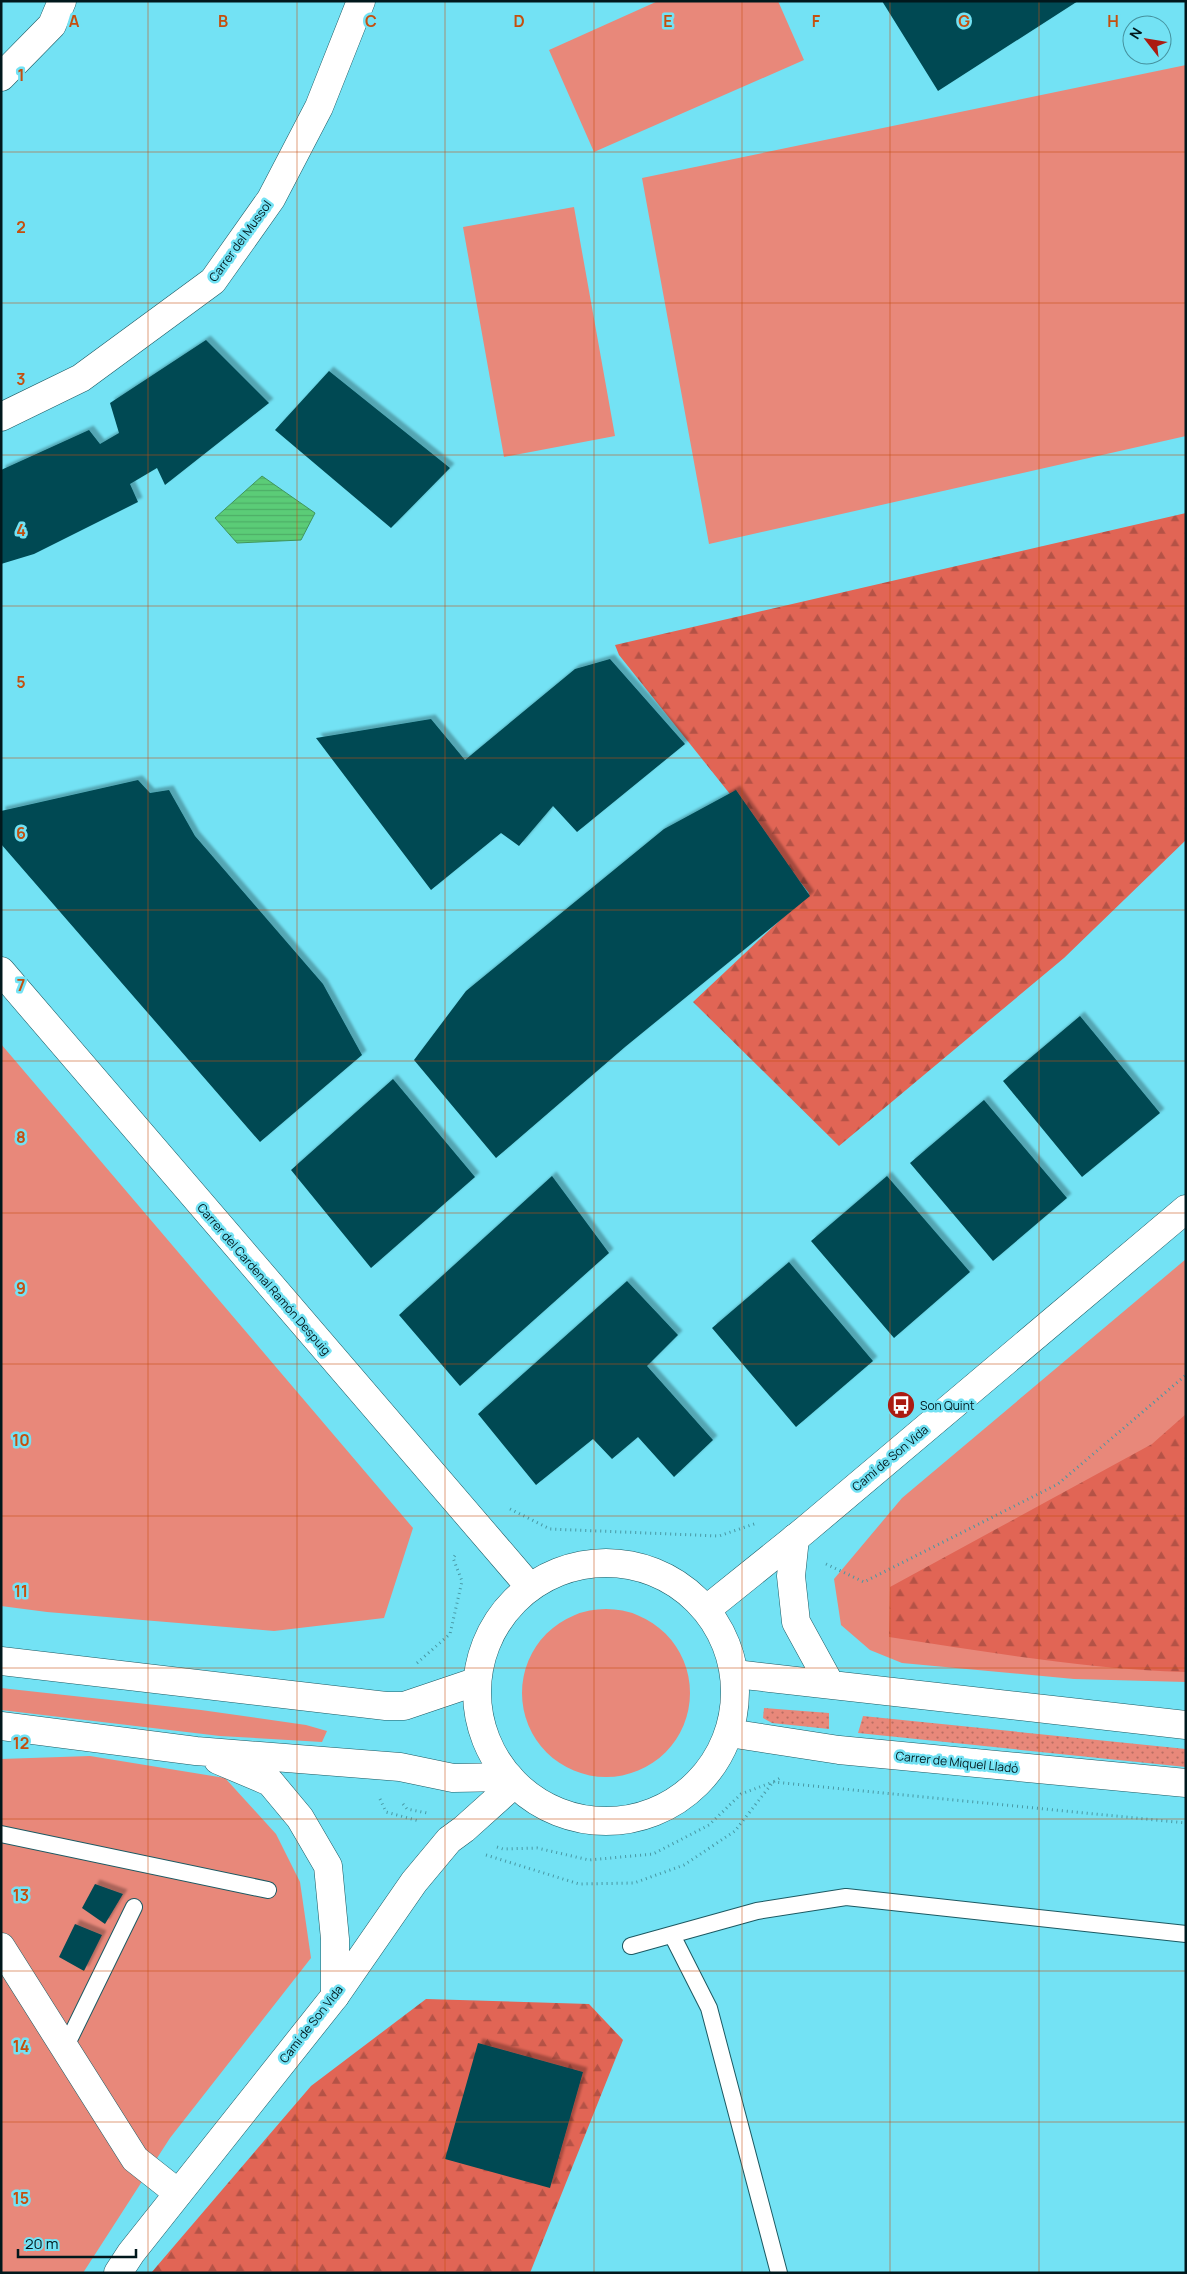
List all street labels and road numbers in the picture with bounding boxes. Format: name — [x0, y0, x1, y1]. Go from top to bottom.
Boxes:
street label: Carrer del Mussol — [205, 197, 275, 285]
street label: Carrer del Cardenal Ramón Despuig — [193, 1200, 335, 1358]
street label: Camí de Son Vida — [848, 1421, 932, 1495]
street label: Carrer de Miquel Lladó — [895, 1747, 1019, 1777]
street label: Camí de Son Vida — [275, 1981, 347, 2067]

